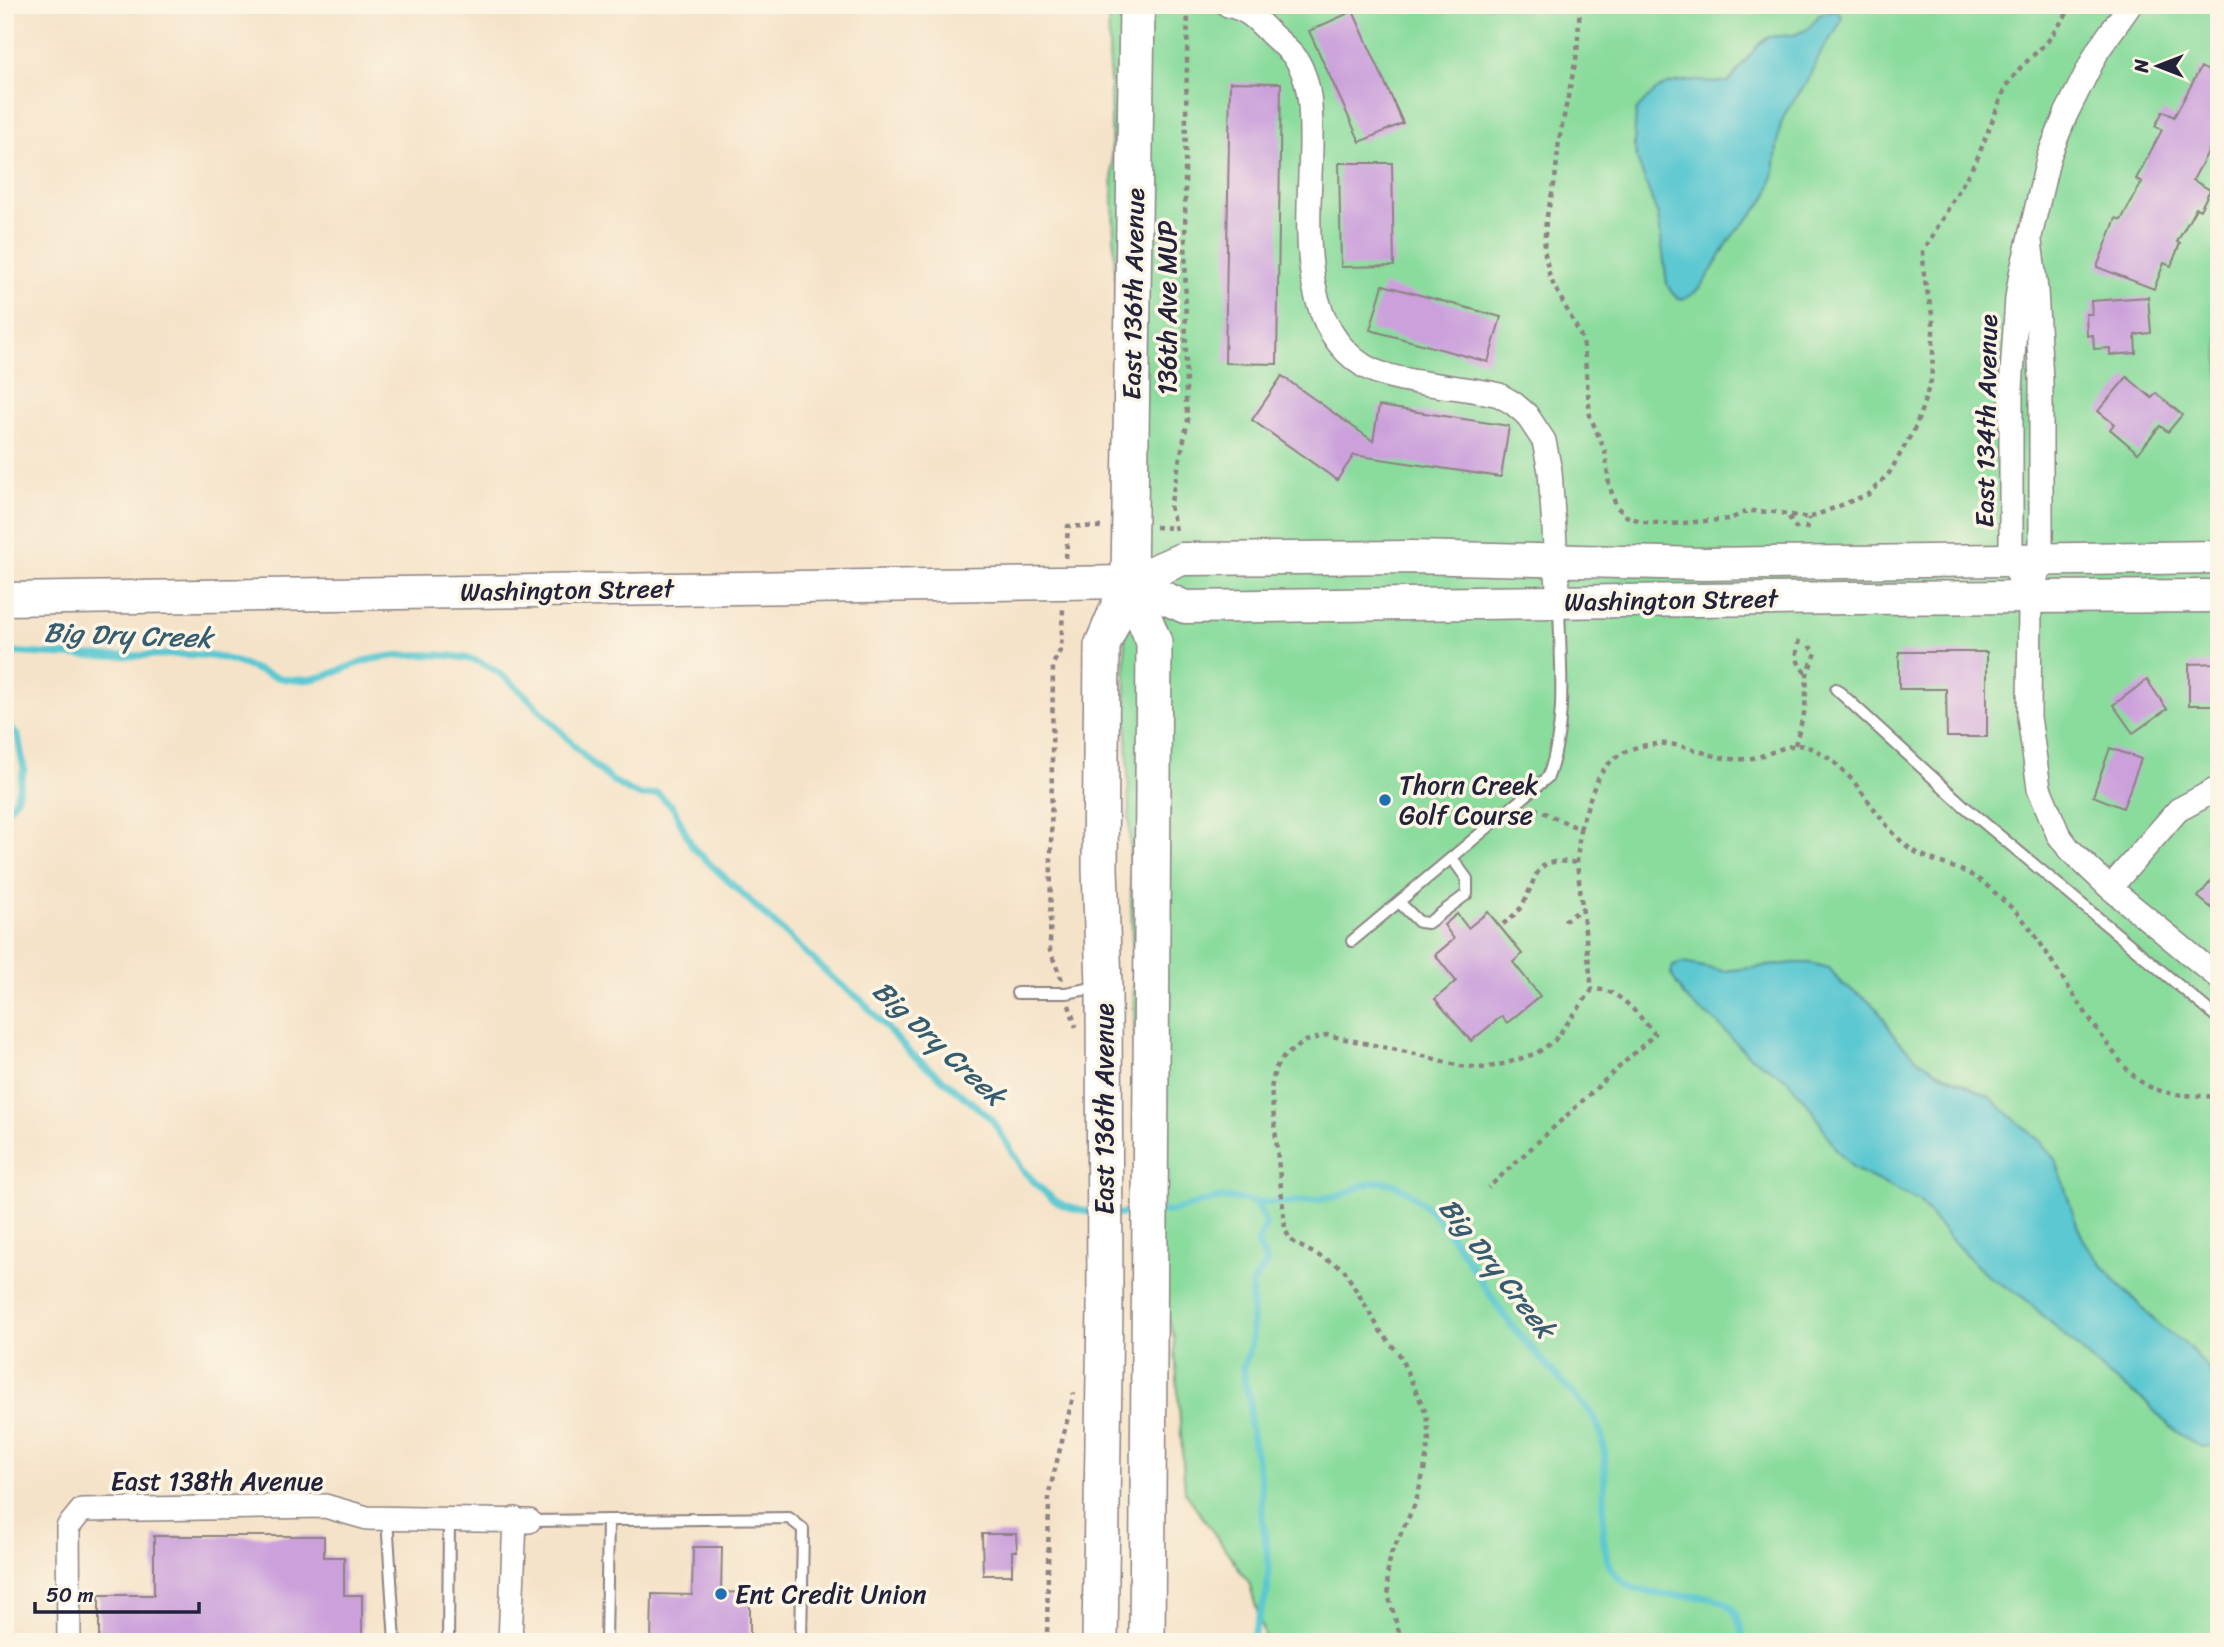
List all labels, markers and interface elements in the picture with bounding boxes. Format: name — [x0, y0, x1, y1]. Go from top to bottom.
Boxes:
north arrow — [2122, 32, 2192, 102]
text: N — [2125, 59, 2158, 74]
street label: East 136th Avenue — [1108, 187, 1158, 400]
street label: 136th Ave MUP — [1144, 221, 1190, 395]
street label: East 134th Avenue — [1961, 314, 2011, 528]
street label: Washington Street — [460, 565, 676, 615]
street label: Washington Street — [1564, 575, 1780, 625]
water label: Big Dry Creek — [43, 608, 216, 663]
place label: Thorn Creek Golf Course — [1399, 762, 1539, 838]
marker: Thorn Creek Golf Course — [1377, 792, 1393, 808]
water label: Big Dry Creek — [861, 968, 1020, 1121]
street label: East 136th Avenue — [1081, 1003, 1127, 1215]
water label: Big Dry Creek — [1426, 1187, 1570, 1352]
street label: East 138th Avenue — [111, 1458, 324, 1504]
scale bar — [35, 1570, 200, 1614]
place label: Ent Credit Union — [735, 1571, 927, 1617]
text: 50 m — [46, 1576, 94, 1614]
marker: Ent Credit Union — [713, 1586, 729, 1602]

